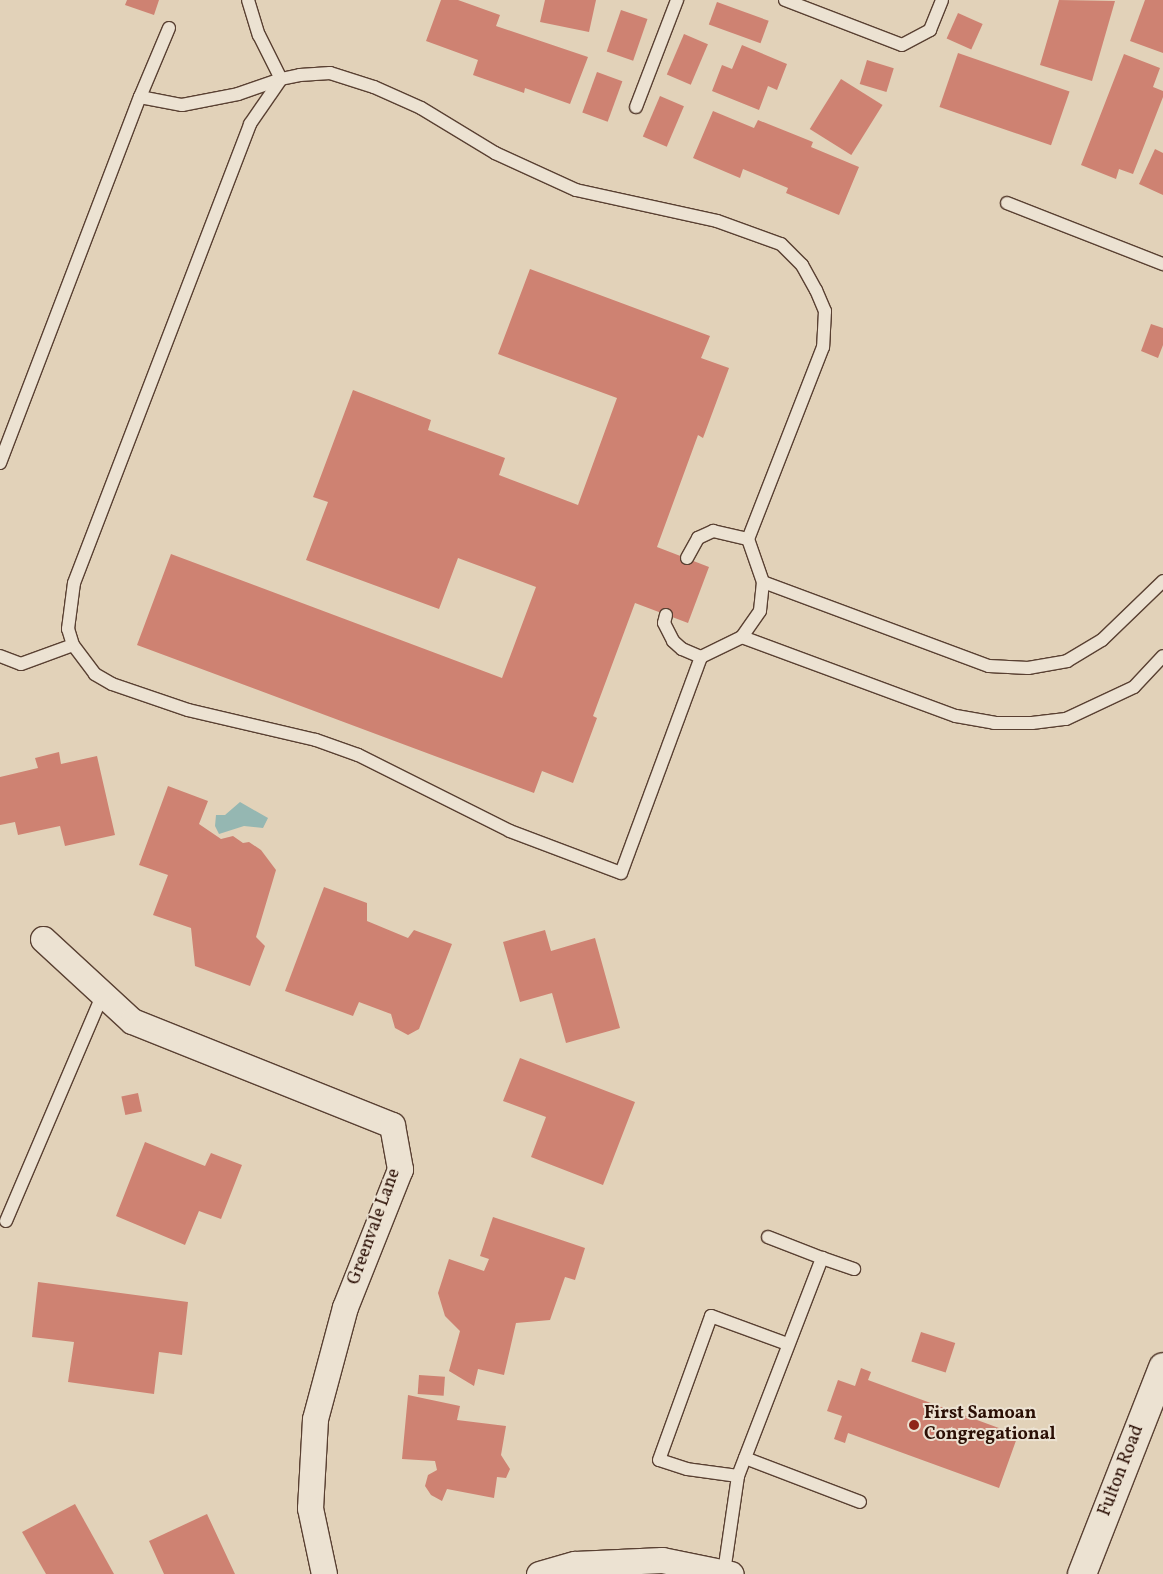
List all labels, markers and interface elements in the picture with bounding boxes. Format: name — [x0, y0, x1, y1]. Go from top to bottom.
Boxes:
street label: Greenvale Lane — [344, 1166, 406, 1288]
place label: First Samoan Congregational — [924, 1404, 1056, 1446]
marker: First Samoan Congregational — [908, 1419, 920, 1431]
street label: Fulton Road — [1095, 1422, 1149, 1520]

